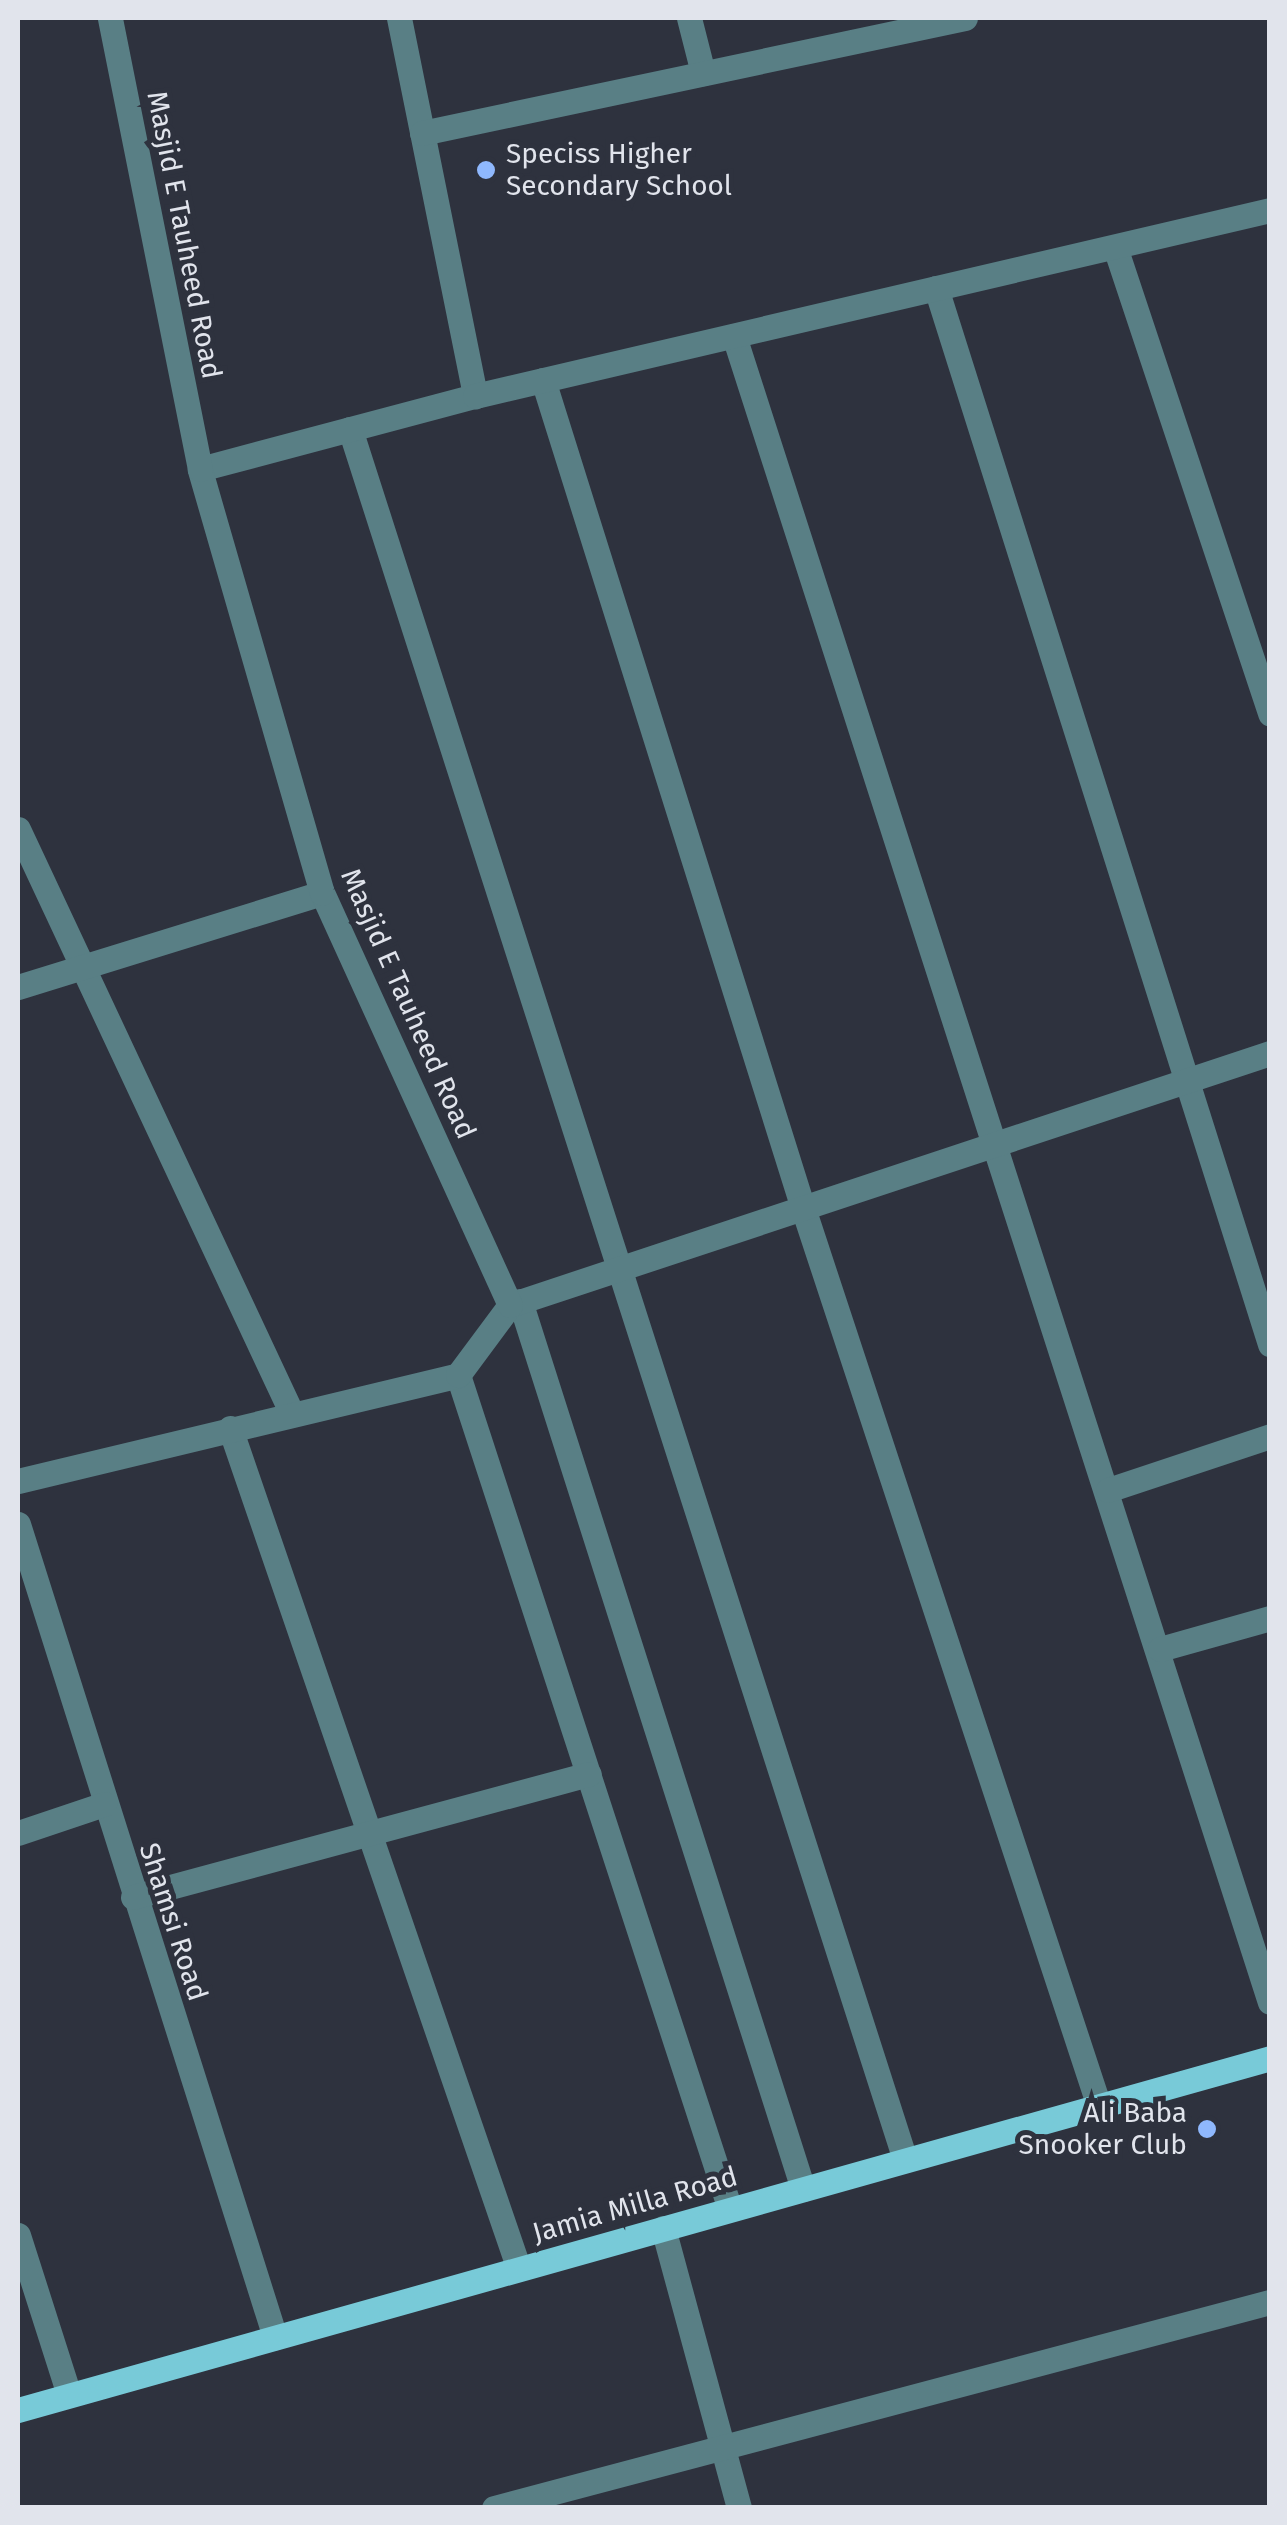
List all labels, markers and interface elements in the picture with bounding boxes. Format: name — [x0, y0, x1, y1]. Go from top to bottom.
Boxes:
street label: Masjid E Tauheed Road — [140, 88, 228, 382]
place label: Speciss Higher Secondary School — [506, 137, 732, 203]
marker: Speciss Higher Secondary School — [475, 159, 497, 181]
street label: Masjid E Tauheed Road — [333, 864, 483, 1144]
street label: Shamsi Road — [132, 1839, 214, 2005]
place label: Ali Baba Snooker Club — [1019, 2096, 1187, 2162]
marker: Ali Baba Snooker Club — [1196, 2118, 1218, 2140]
street label: Jamia Milla Road — [529, 2160, 741, 2250]

